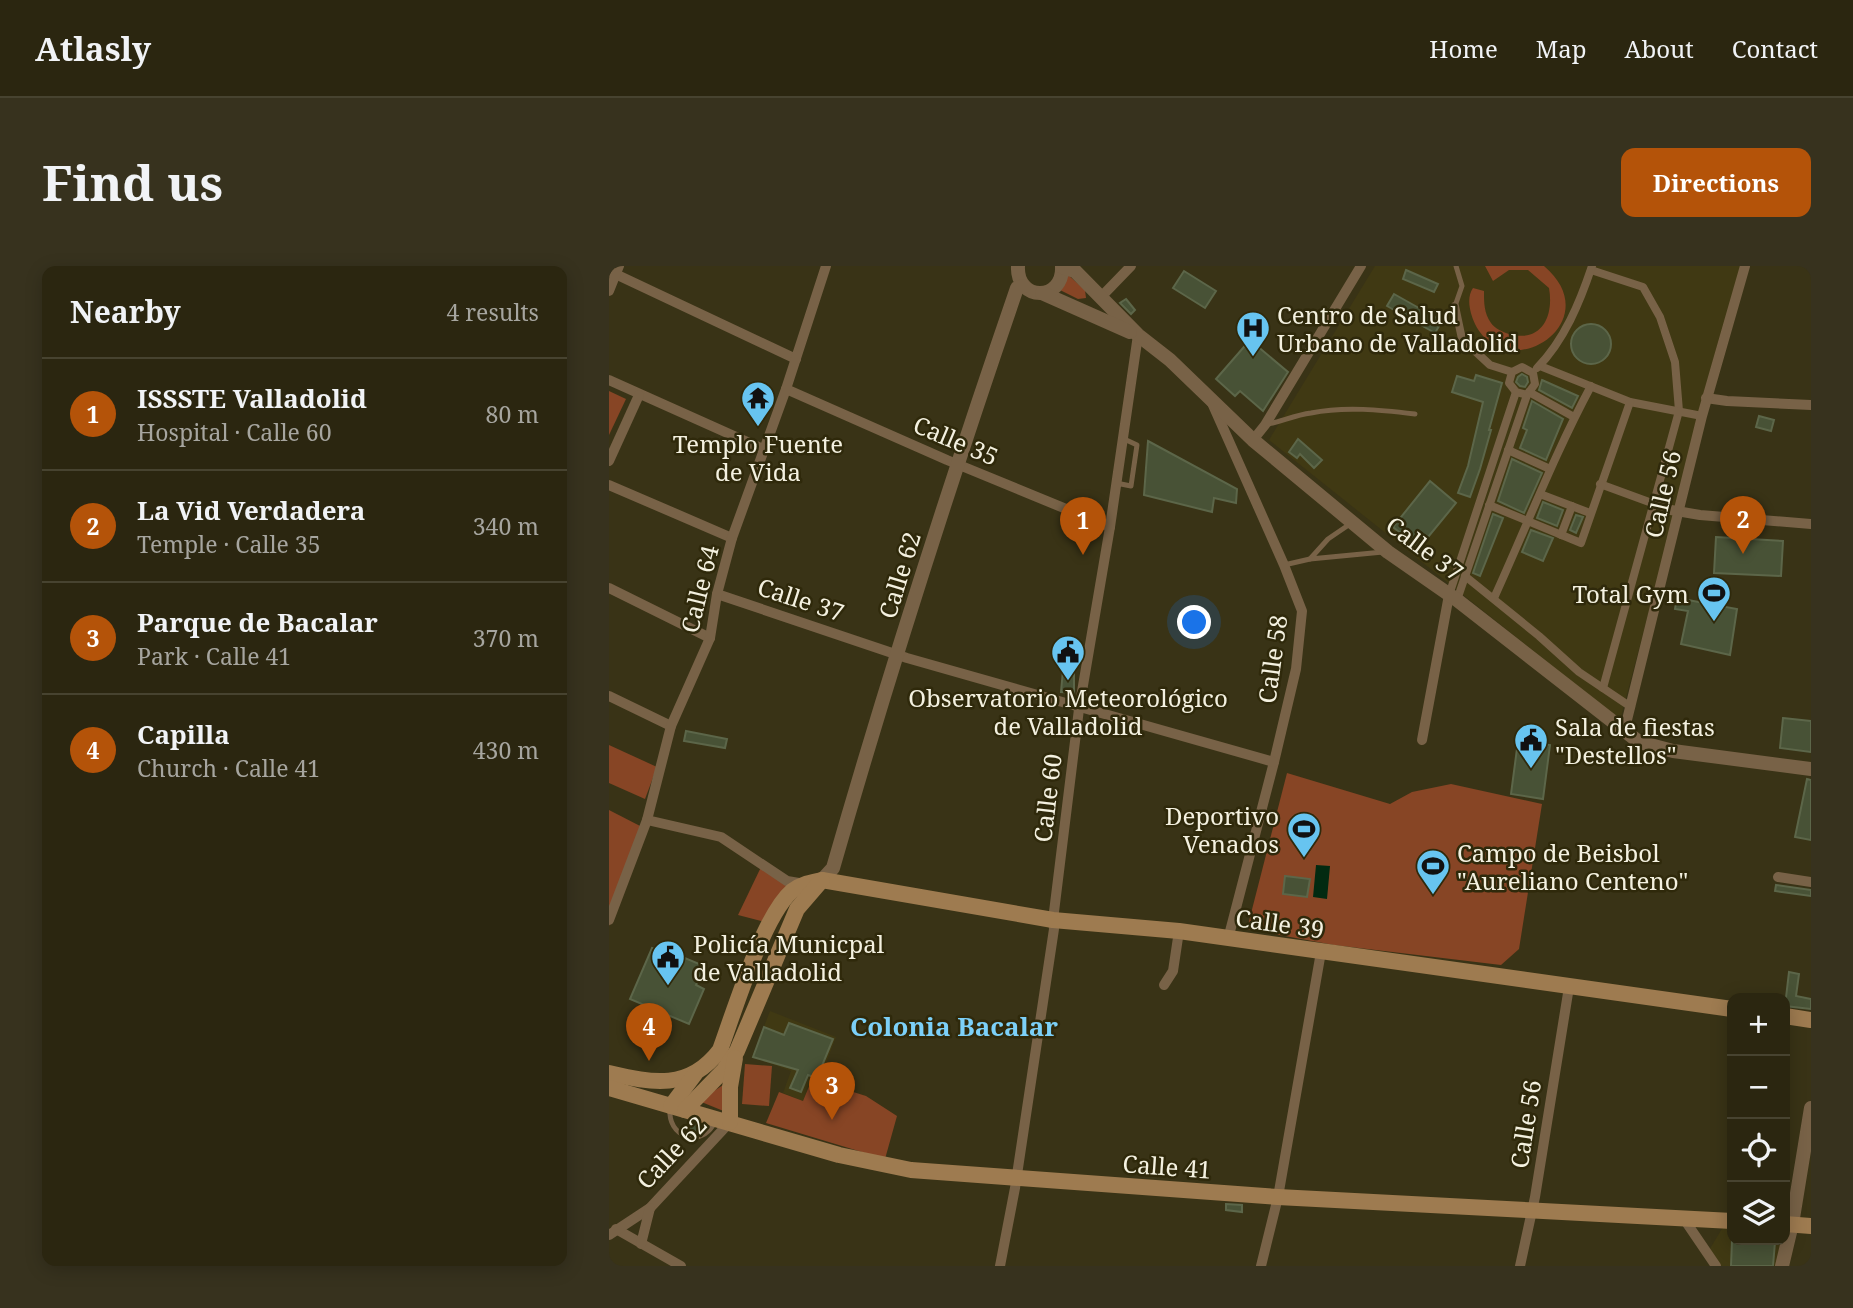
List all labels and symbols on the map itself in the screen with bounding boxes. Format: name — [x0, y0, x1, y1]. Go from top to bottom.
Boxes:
place label: Centro de Salud Urbano de Valladolid — [1277, 298, 1519, 359]
hospital icon: Centro de Salud Urbano de Valladolid — [1234, 309, 1272, 358]
temple icon: Templo Fuente de Vida — [739, 379, 777, 428]
street label: Calle 35 — [909, 407, 1003, 473]
place label: Templo Fuente de Vida — [673, 427, 843, 488]
street label: Calle 56 — [1636, 447, 1688, 541]
pin: 2 — [1720, 496, 1766, 554]
pin: 1 — [1060, 497, 1106, 555]
street label: Calle 37 — [1380, 508, 1470, 588]
street label: Calle 62 — [870, 528, 928, 622]
street label: Calle 64 — [672, 541, 726, 636]
street label: Calle 37 — [754, 570, 848, 628]
sports icon: Total Gym — [1695, 574, 1733, 623]
place label: Total Gym — [1573, 577, 1689, 610]
your location — [1177, 605, 1211, 639]
street label: Calle 58 — [1249, 613, 1295, 705]
public building icon: Observatorio Meteorológico de Valladolid — [1049, 633, 1087, 682]
place label: Observatorio Meteorológico de Valladolid — [908, 681, 1228, 742]
place label: Sala de fiestas "Destellos" — [1555, 710, 1715, 771]
public building icon: Sala de fiestas "Destellos" — [1512, 721, 1550, 770]
street label: Calle 60 — [1025, 752, 1069, 844]
place label: Deportivo Venados — [1165, 799, 1279, 860]
sports icon: Deportivo Venados — [1285, 810, 1323, 859]
place label: Campo de Beisbol "Aureliano Centeno" — [1457, 836, 1688, 897]
sports icon: Campo de Beisbol "Aureliano Centeno" — [1414, 847, 1452, 896]
street label: Calle 39 — [1234, 900, 1326, 946]
place label: Policía Municpal de Valladolid — [693, 927, 885, 988]
public building icon: Policía Municpal de Valladolid — [649, 938, 687, 987]
pin: 4 — [626, 1003, 672, 1061]
district label: Colonia Bacalar — [850, 1008, 1058, 1044]
pin: 3 — [809, 1062, 855, 1120]
street label: Calle 56 — [1502, 1077, 1548, 1171]
street label: Calle 62 — [629, 1108, 713, 1196]
street label: Calle 41 — [1121, 1146, 1213, 1186]

